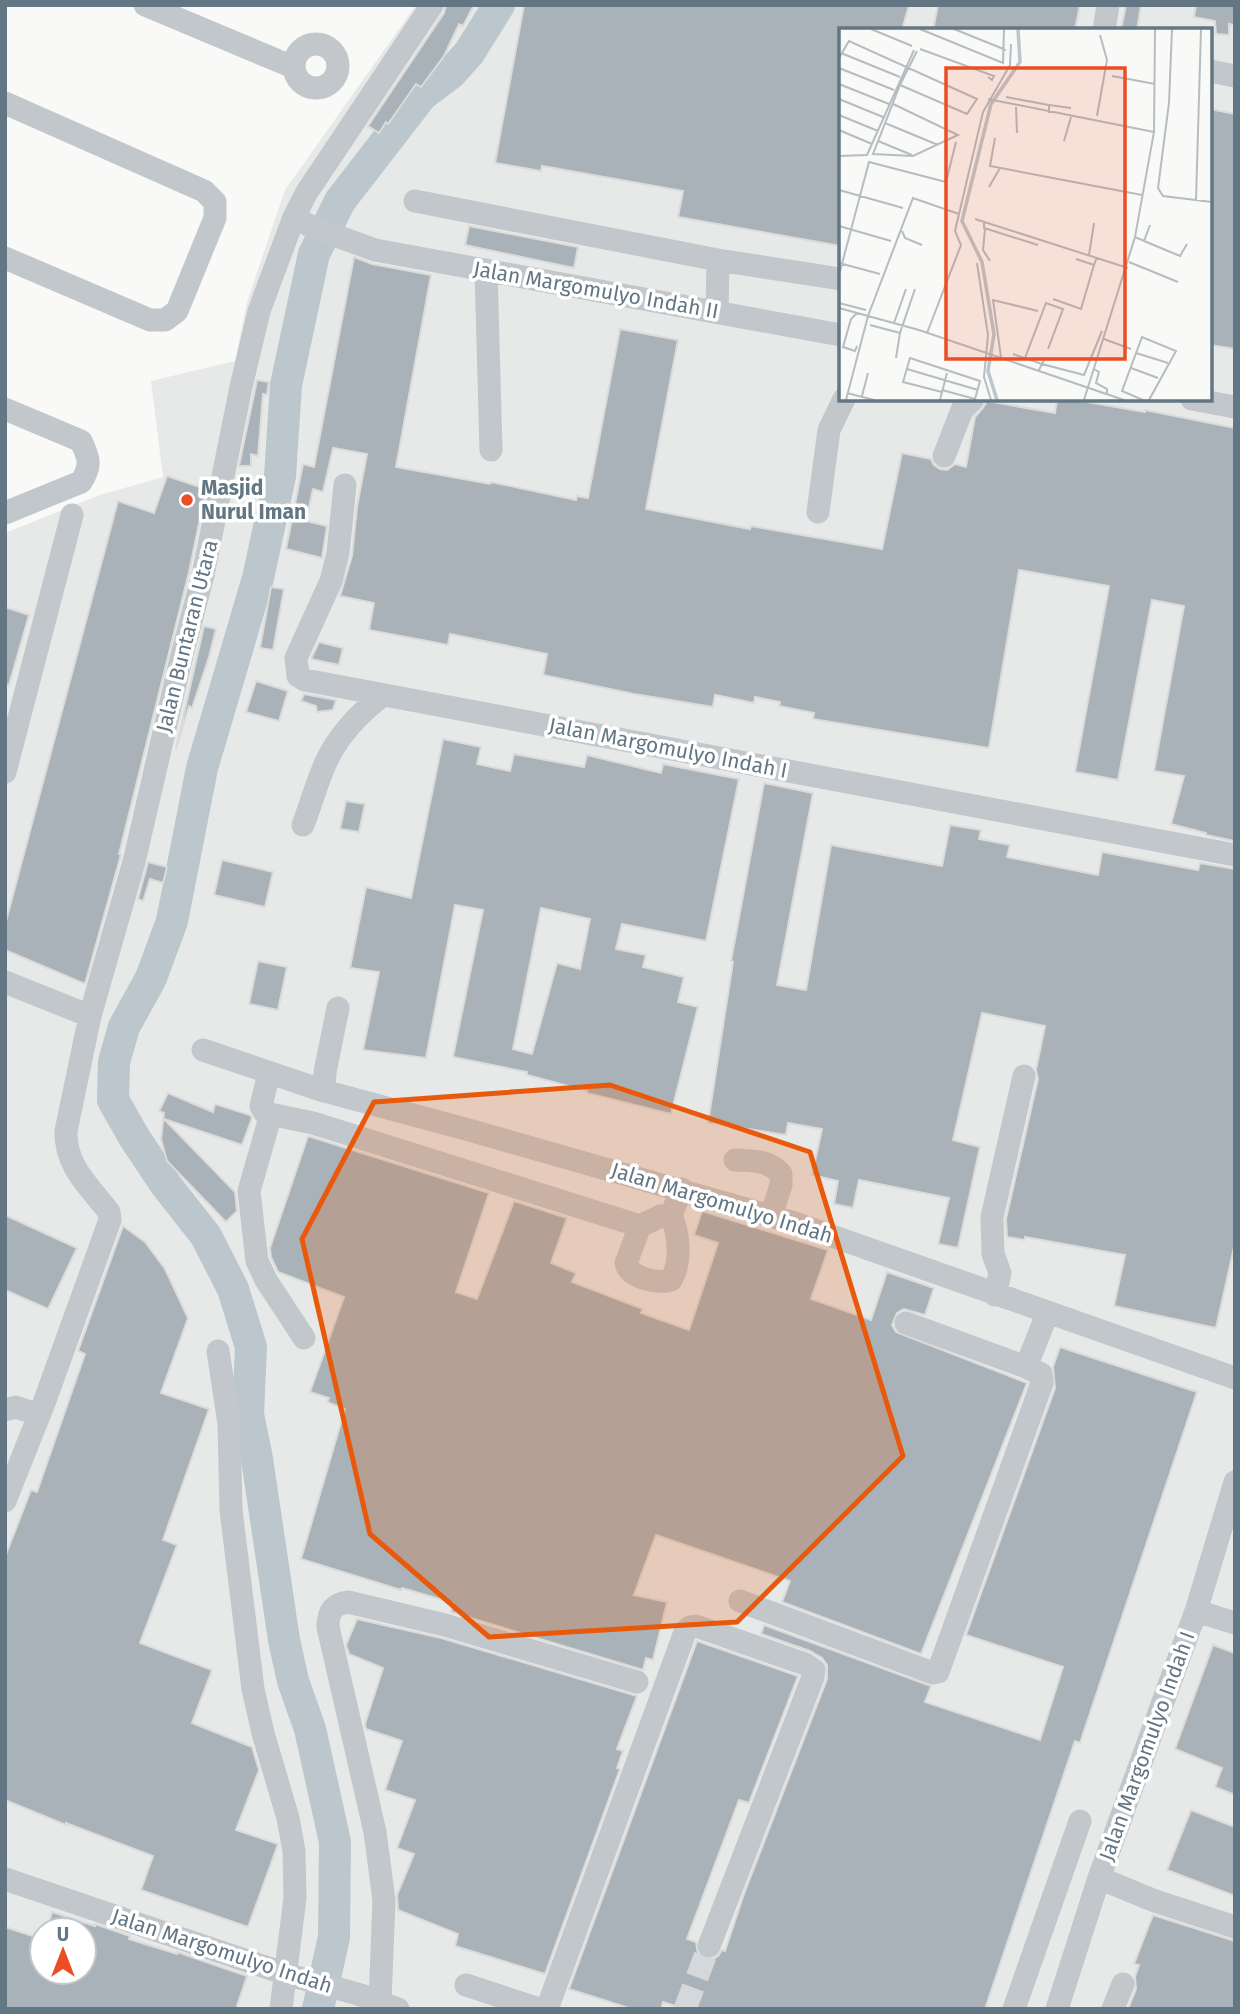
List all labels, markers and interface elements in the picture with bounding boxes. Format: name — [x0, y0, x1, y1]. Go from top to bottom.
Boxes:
inset map — [839, 28, 1212, 401]
street label: Jalan Margomulyo Indah II — [471, 256, 721, 324]
place label: Masjid Nurul Iman — [201, 475, 306, 525]
marker: Masjid Nurul Iman — [179, 492, 195, 508]
street label: Jalan Buntaran Utara — [151, 537, 223, 735]
street label: Jalan Margomulyo Indah I — [547, 712, 789, 784]
street label: Jalan Margomulyo Indah — [608, 1157, 836, 1249]
street label: Jalan Margomulyo Indah I — [1093, 1628, 1201, 1864]
street label: Jalan Margomulyo Indah — [108, 1903, 336, 1999]
north arrow — [28, 1916, 98, 1986]
text: U — [57, 1923, 69, 1946]

